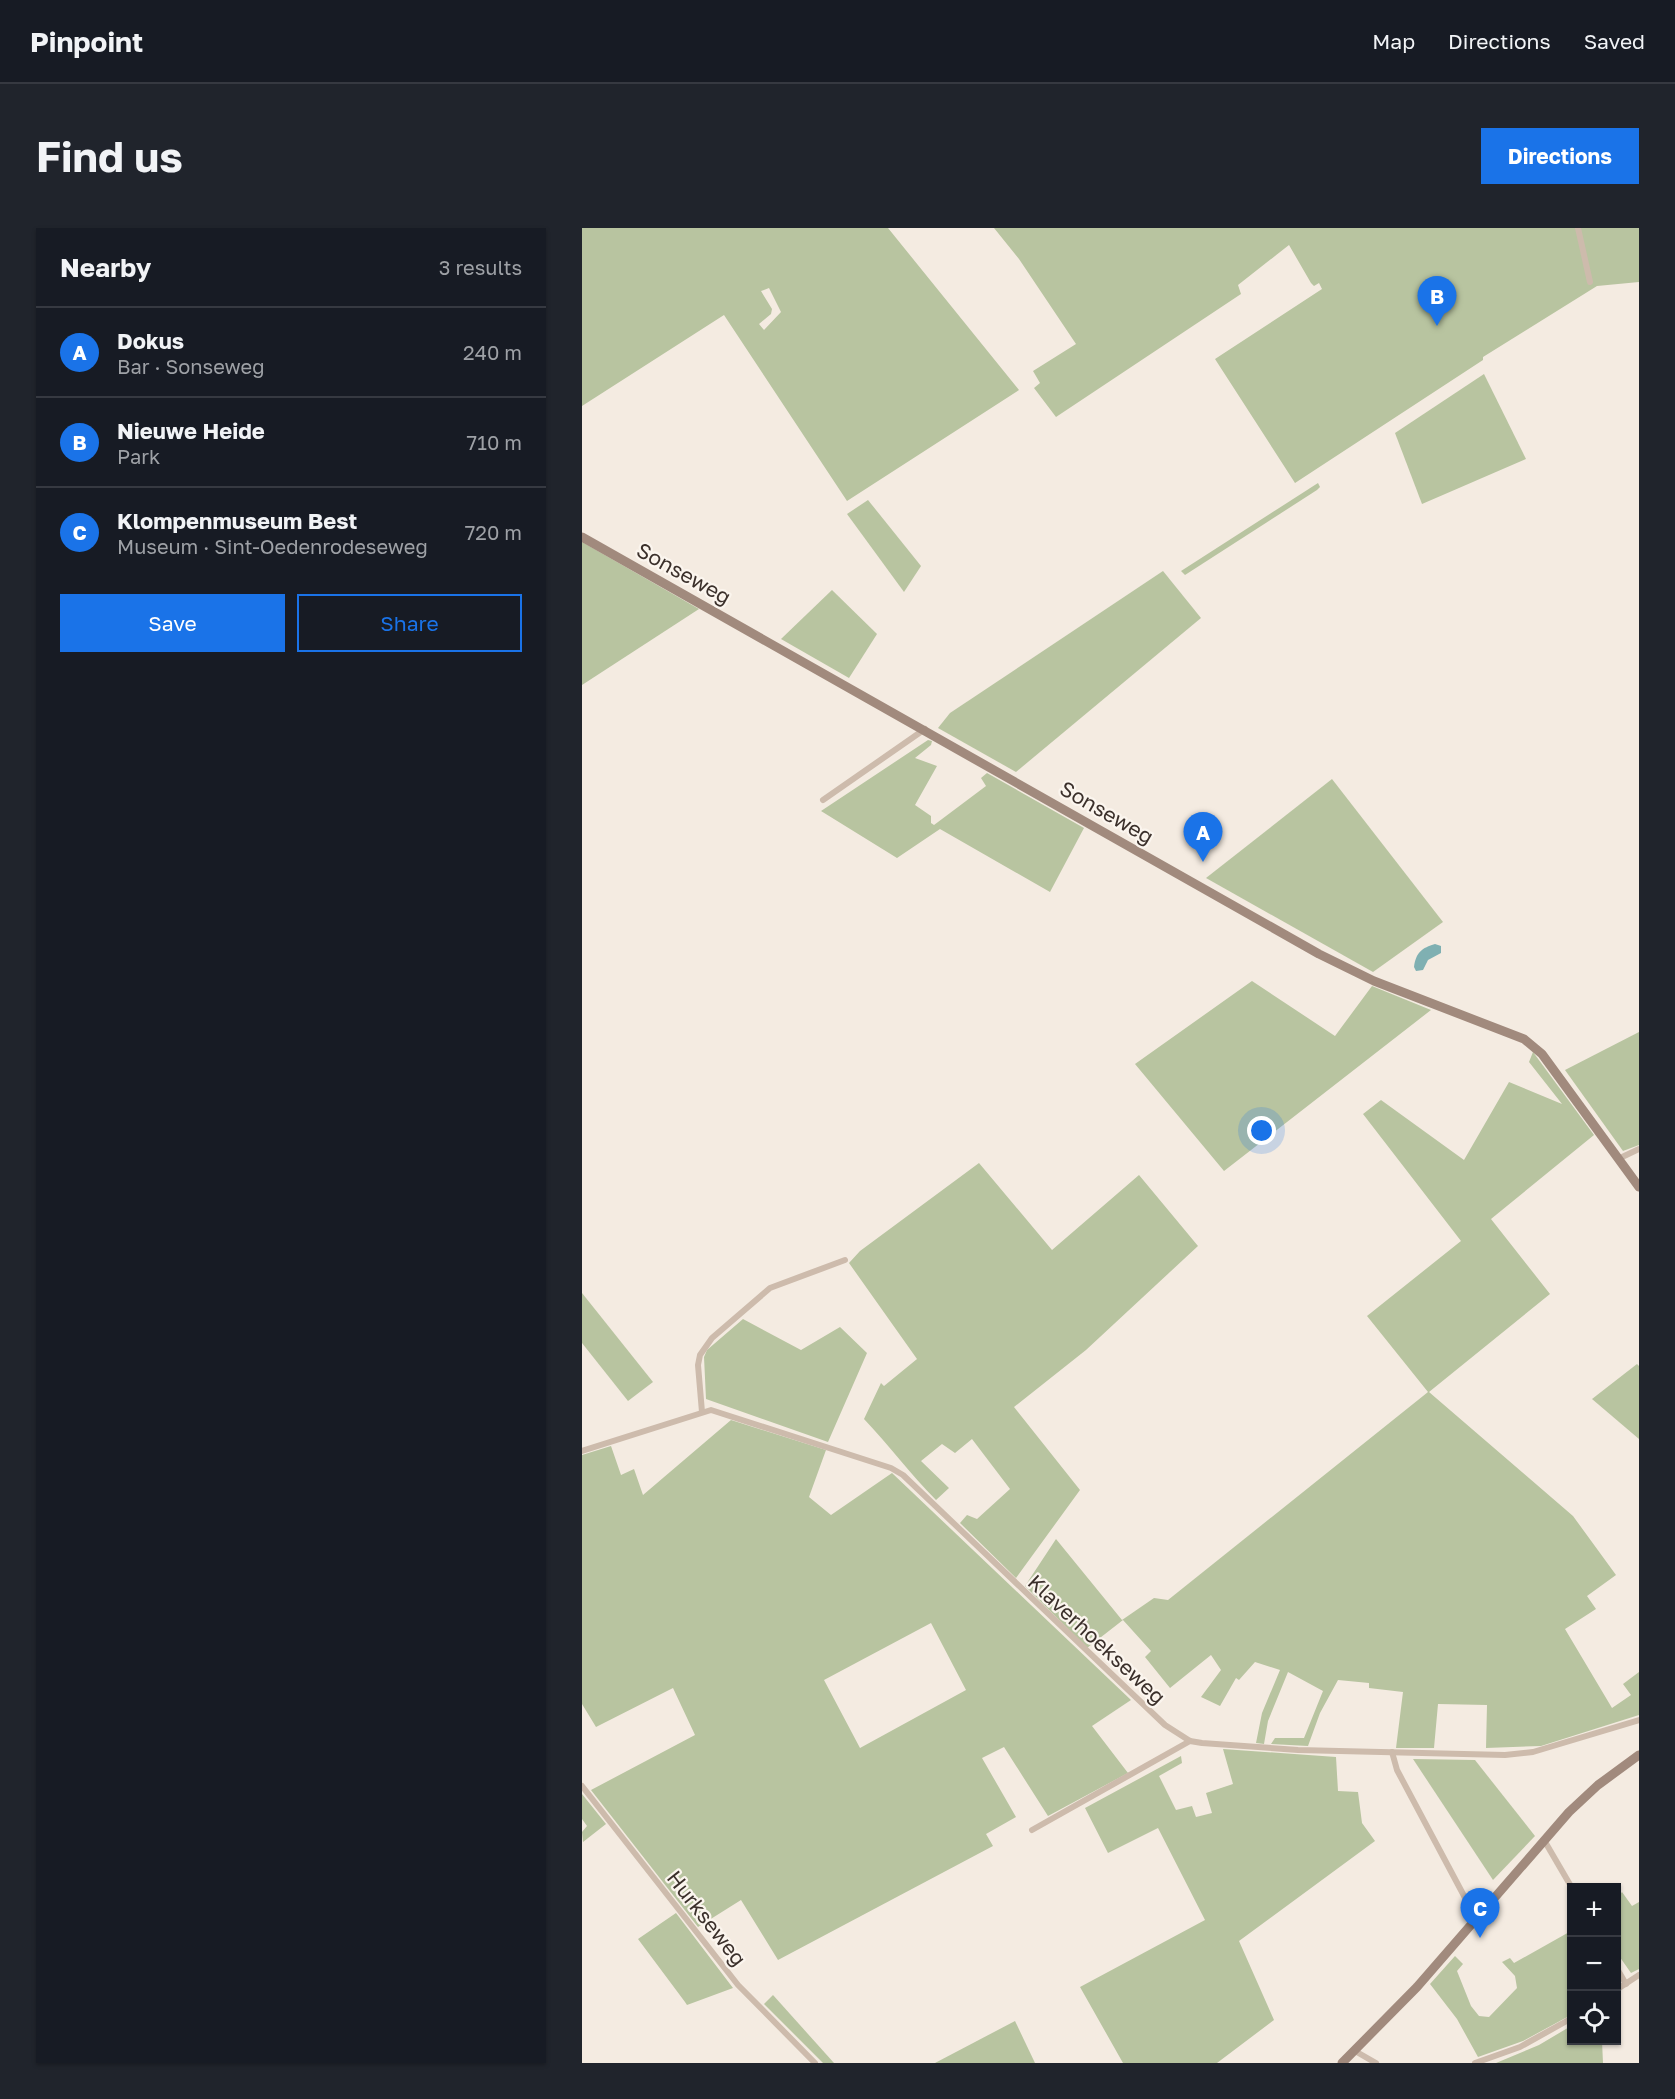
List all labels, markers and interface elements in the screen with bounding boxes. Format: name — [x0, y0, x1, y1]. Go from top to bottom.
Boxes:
text: Pinpoint — [30, 25, 143, 58]
text: Map — [1372, 28, 1415, 54]
text: Directions — [1448, 28, 1551, 54]
text: Saved — [1584, 28, 1645, 54]
button: Directions — [1481, 128, 1639, 184]
text: Find us — [36, 131, 183, 181]
text: Nearby — [60, 252, 151, 283]
text: 3 results — [439, 255, 522, 279]
pin: B — [1418, 276, 1456, 326]
text: Dokus — [117, 327, 184, 354]
text: A — [72, 340, 87, 364]
text: 240 m — [463, 340, 522, 364]
text: Bar · Sonseweg — [117, 354, 265, 378]
text: Nieuwe Heide — [117, 417, 265, 444]
text: B — [72, 430, 87, 454]
text: 710 m — [467, 430, 522, 454]
text: Park — [117, 444, 160, 468]
text: Klompenmuseum Best — [117, 507, 357, 534]
text: C — [72, 520, 87, 544]
text: 720 m — [465, 520, 522, 544]
text: Museum · Sint-Oedenrodeseweg — [117, 534, 428, 558]
street label: Sonseweg — [632, 536, 736, 610]
button: Save — [60, 594, 285, 652]
button: Share — [297, 594, 522, 652]
street label: Sonseweg — [1055, 775, 1159, 849]
pin: A — [1184, 812, 1222, 862]
your location — [1247, 1116, 1276, 1145]
street label: Klaverhoekseweg — [1023, 1569, 1171, 1709]
street label: Hurkseweg — [662, 1865, 752, 1971]
map controls — [1567, 1883, 1621, 2045]
button: + — [1567, 1883, 1621, 1937]
pin: C — [1460, 1888, 1500, 1938]
button: − — [1567, 1937, 1621, 1991]
button: locate — [1567, 1991, 1621, 2045]

